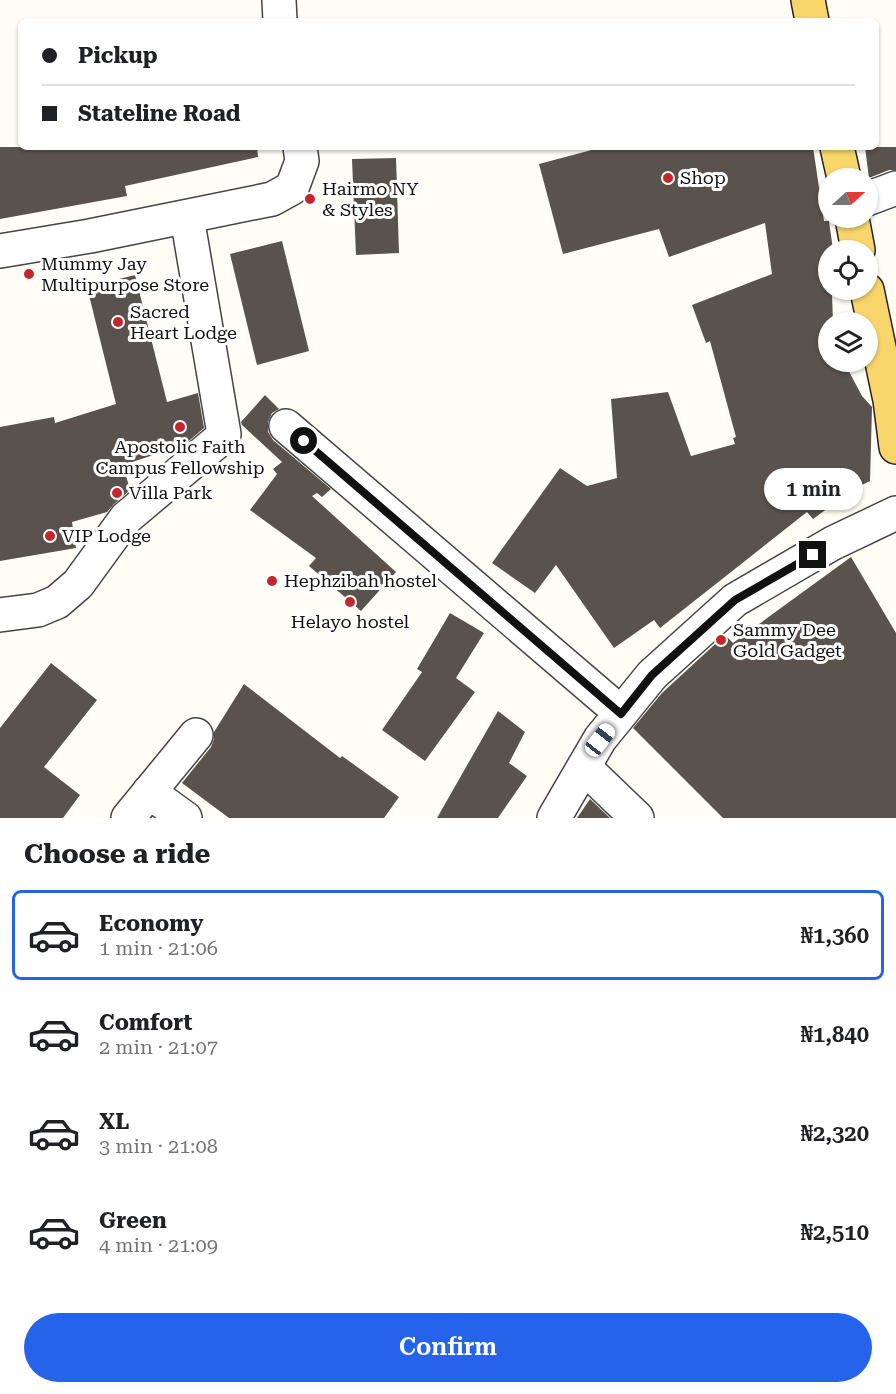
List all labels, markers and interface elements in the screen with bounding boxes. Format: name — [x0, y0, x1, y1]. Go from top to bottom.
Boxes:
text: Pickup — [78, 43, 158, 68]
text: Stateline Road — [78, 101, 240, 126]
place label: Shop — [680, 167, 726, 188]
north arrow — [818, 168, 878, 228]
map controls — [818, 168, 878, 372]
marker: Shop — [661, 171, 675, 185]
place label: Hairmo NY & Styles — [322, 178, 419, 220]
marker: Hairmo NY & Styles — [303, 192, 317, 206]
button: locate — [818, 240, 878, 300]
place label: Mummy Jay Multipurpose Store — [41, 253, 209, 295]
marker: Mummy Jay Multipurpose Store — [22, 267, 36, 281]
place label: Sacred Heart Lodge — [130, 301, 237, 343]
button: layers — [818, 312, 878, 372]
marker: Sacred Heart Lodge — [111, 315, 125, 329]
marker: Apostolic Faith Campus Fellowship — [173, 420, 187, 434]
route start — [290, 427, 317, 454]
place label: Apostolic Faith Campus Fellowship — [95, 436, 265, 478]
callout: 1 min — [764, 468, 862, 510]
text: 1 min — [786, 477, 841, 501]
place label: Villa Park — [129, 482, 212, 503]
marker: Villa Park — [110, 486, 124, 500]
place label: VIP Lodge — [62, 525, 151, 546]
marker: VIP Lodge — [43, 529, 57, 543]
route end — [799, 541, 826, 568]
place label: Hephzibah hostel — [284, 570, 437, 591]
marker: Hephzibah hostel — [265, 574, 279, 588]
marker: Helayo hostel — [343, 595, 357, 609]
place label: Helayo hostel — [291, 611, 410, 632]
place label: Sammy Dee Gold Gadget — [733, 619, 842, 661]
marker: Sammy Dee Gold Gadget — [714, 633, 728, 647]
car — [582, 720, 618, 760]
text: Choose a ride — [24, 838, 210, 870]
icon: car — [27, 908, 81, 962]
text: Economy — [99, 911, 203, 936]
text: ₦1,360 — [801, 923, 869, 948]
text: 1 min · 21:06 — [99, 936, 218, 960]
icon: car — [27, 1007, 81, 1061]
text: Comfort — [99, 1010, 192, 1035]
text: ₦1,840 — [801, 1022, 869, 1047]
text: 2 min · 21:07 — [99, 1035, 218, 1059]
icon: car — [27, 1106, 81, 1160]
text: XL — [99, 1109, 129, 1134]
text: ₦2,320 — [801, 1121, 869, 1146]
text: 3 min · 21:08 — [99, 1134, 218, 1158]
icon: car — [27, 1205, 81, 1259]
text: Green — [99, 1208, 167, 1233]
text: ₦2,510 — [801, 1220, 869, 1245]
text: 4 min · 21:09 — [99, 1233, 218, 1257]
button: Confirm — [24, 1313, 872, 1382]

